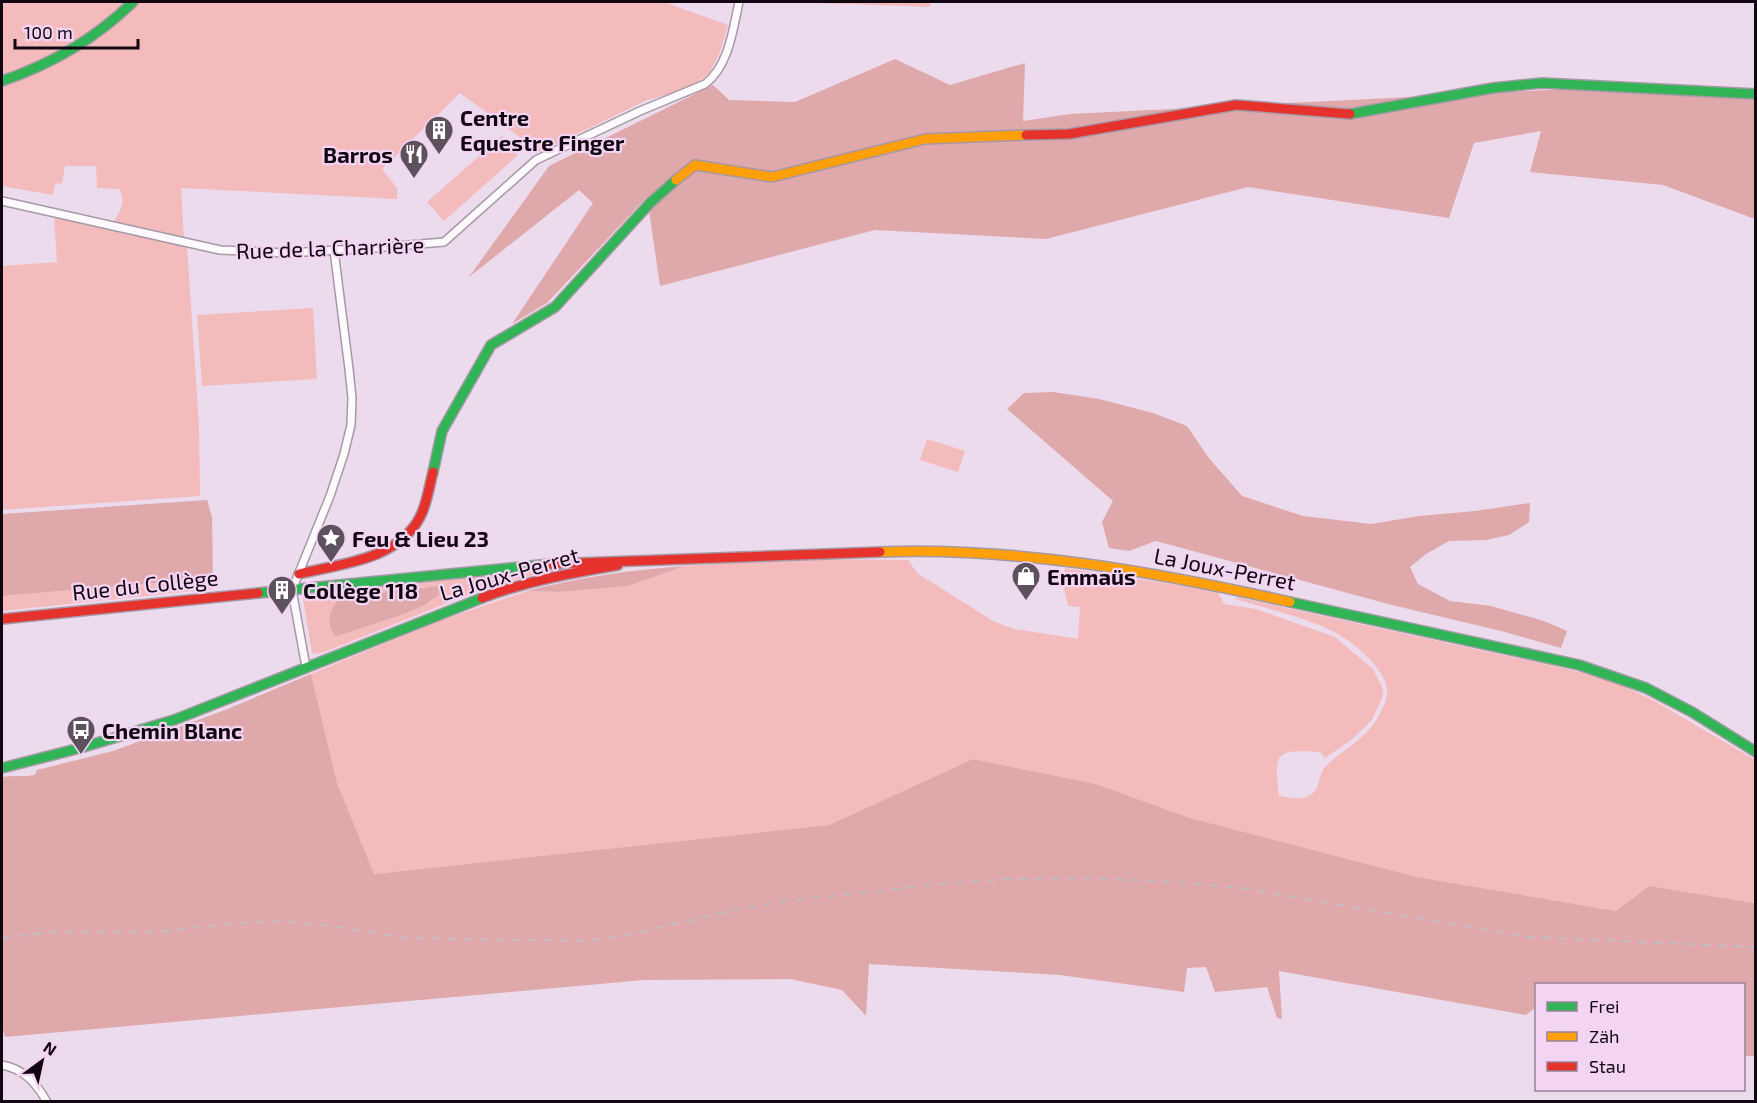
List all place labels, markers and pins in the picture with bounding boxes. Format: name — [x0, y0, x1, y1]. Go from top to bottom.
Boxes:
place label: Centre Equestre Finger — [460, 104, 625, 155]
building icon: Centre Equestre Finger — [423, 114, 455, 156]
restaurant icon: Barros — [398, 138, 430, 180]
place label: Barros — [323, 141, 393, 167]
place icon: Feu & Lieu 23 — [315, 522, 347, 564]
place label: Feu & Lieu 23 — [352, 525, 489, 551]
shop icon: Emmaüs — [1010, 560, 1042, 602]
place label: Emmaüs — [1047, 563, 1136, 589]
building icon: Collège 118 — [266, 574, 298, 616]
place label: Collège 118 — [303, 577, 418, 603]
bus stop icon: Chemin Blanc — [65, 714, 97, 756]
place label: Chemin Blanc — [102, 717, 242, 743]

